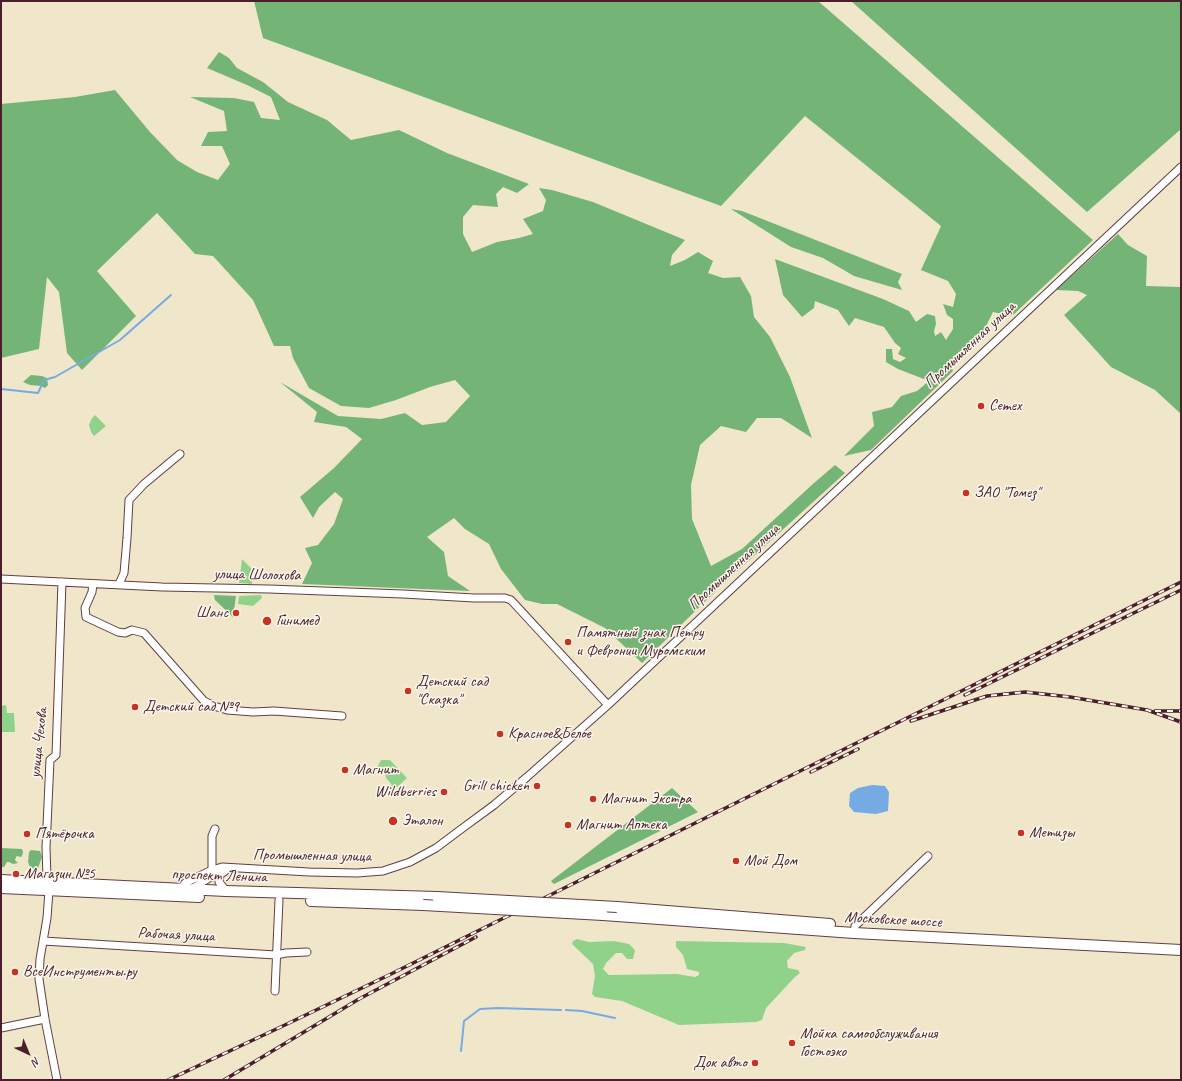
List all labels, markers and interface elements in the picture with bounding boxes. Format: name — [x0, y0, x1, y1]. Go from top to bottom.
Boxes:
street label: Промышленная улица — [920, 298, 1020, 392]
place label: Cemex — [989, 396, 1021, 416]
marker: Cemex — [976, 401, 986, 411]
place label: ЗАО "Томез" — [974, 483, 1040, 503]
marker: ЗАО "Томез" — [961, 488, 971, 498]
street label: Промышленная улица — [684, 520, 784, 614]
street label: улица Шолохова — [213, 565, 301, 585]
place label: Шанс — [196, 603, 228, 623]
marker: Шанс — [231, 608, 241, 618]
place label: Гинимед — [276, 611, 319, 631]
marker: Гинимед — [261, 615, 273, 627]
place label: Памятный знак Петру и Февронии Муромским — [576, 623, 704, 661]
marker: Памятный знак Петру и Февронии Муромским — [563, 637, 573, 647]
place label: Детский сад "Сказка" — [416, 672, 488, 710]
marker: Детский сад "Сказка" — [403, 686, 413, 696]
place label: Детский сад №9 — [143, 697, 239, 717]
marker: Детский сад №9 — [130, 702, 140, 712]
street label: улица Чехова — [26, 707, 52, 779]
place label: Красное&Белое — [508, 724, 591, 744]
marker: Красное&Белое — [495, 729, 505, 739]
place label: Магнит — [353, 760, 398, 780]
marker: Магнит — [340, 765, 350, 775]
place label: Grill chicken — [463, 776, 529, 796]
marker: Grill chicken — [532, 781, 542, 791]
place label: Wildberries — [375, 782, 436, 802]
marker: Wildberries — [439, 787, 449, 797]
place label: Магнит Экстра — [601, 789, 692, 809]
marker: Магнит Экстра — [588, 794, 598, 804]
place label: Эталон — [402, 811, 443, 831]
marker: Эталон — [387, 815, 399, 827]
place label: Магнит Аптека — [576, 815, 667, 835]
marker: Магнит Аптека — [563, 820, 573, 830]
place label: Метизы — [1029, 823, 1074, 843]
place label: Пятёрочка — [35, 824, 94, 844]
marker: Метизы — [1016, 828, 1026, 838]
marker: Пятёрочка — [22, 829, 32, 839]
street label: Промышленная улица — [253, 845, 371, 867]
place label: Мой Дом — [744, 851, 797, 871]
marker: Мой Дом — [731, 856, 741, 866]
place label: Магазин №5 — [24, 864, 95, 884]
street label: проспект Ленина — [171, 865, 267, 887]
marker: Магазин №5 — [11, 869, 21, 879]
street label: Московское шоссе — [844, 908, 942, 932]
street label: Рабочая улица — [137, 923, 215, 947]
place label: ВсеИнструменты.ру — [23, 962, 137, 982]
marker: ВсеИнструменты.ру — [10, 967, 20, 977]
place label: Мойка самообслуживания Гостоэко — [800, 1024, 937, 1062]
north arrow — [8, 1033, 48, 1073]
marker: Мойка самообслуживания Гостоэко — [787, 1038, 797, 1048]
place label: Док авто — [693, 1053, 747, 1073]
text: N — [29, 1054, 44, 1069]
marker: Док авто — [750, 1058, 760, 1068]

